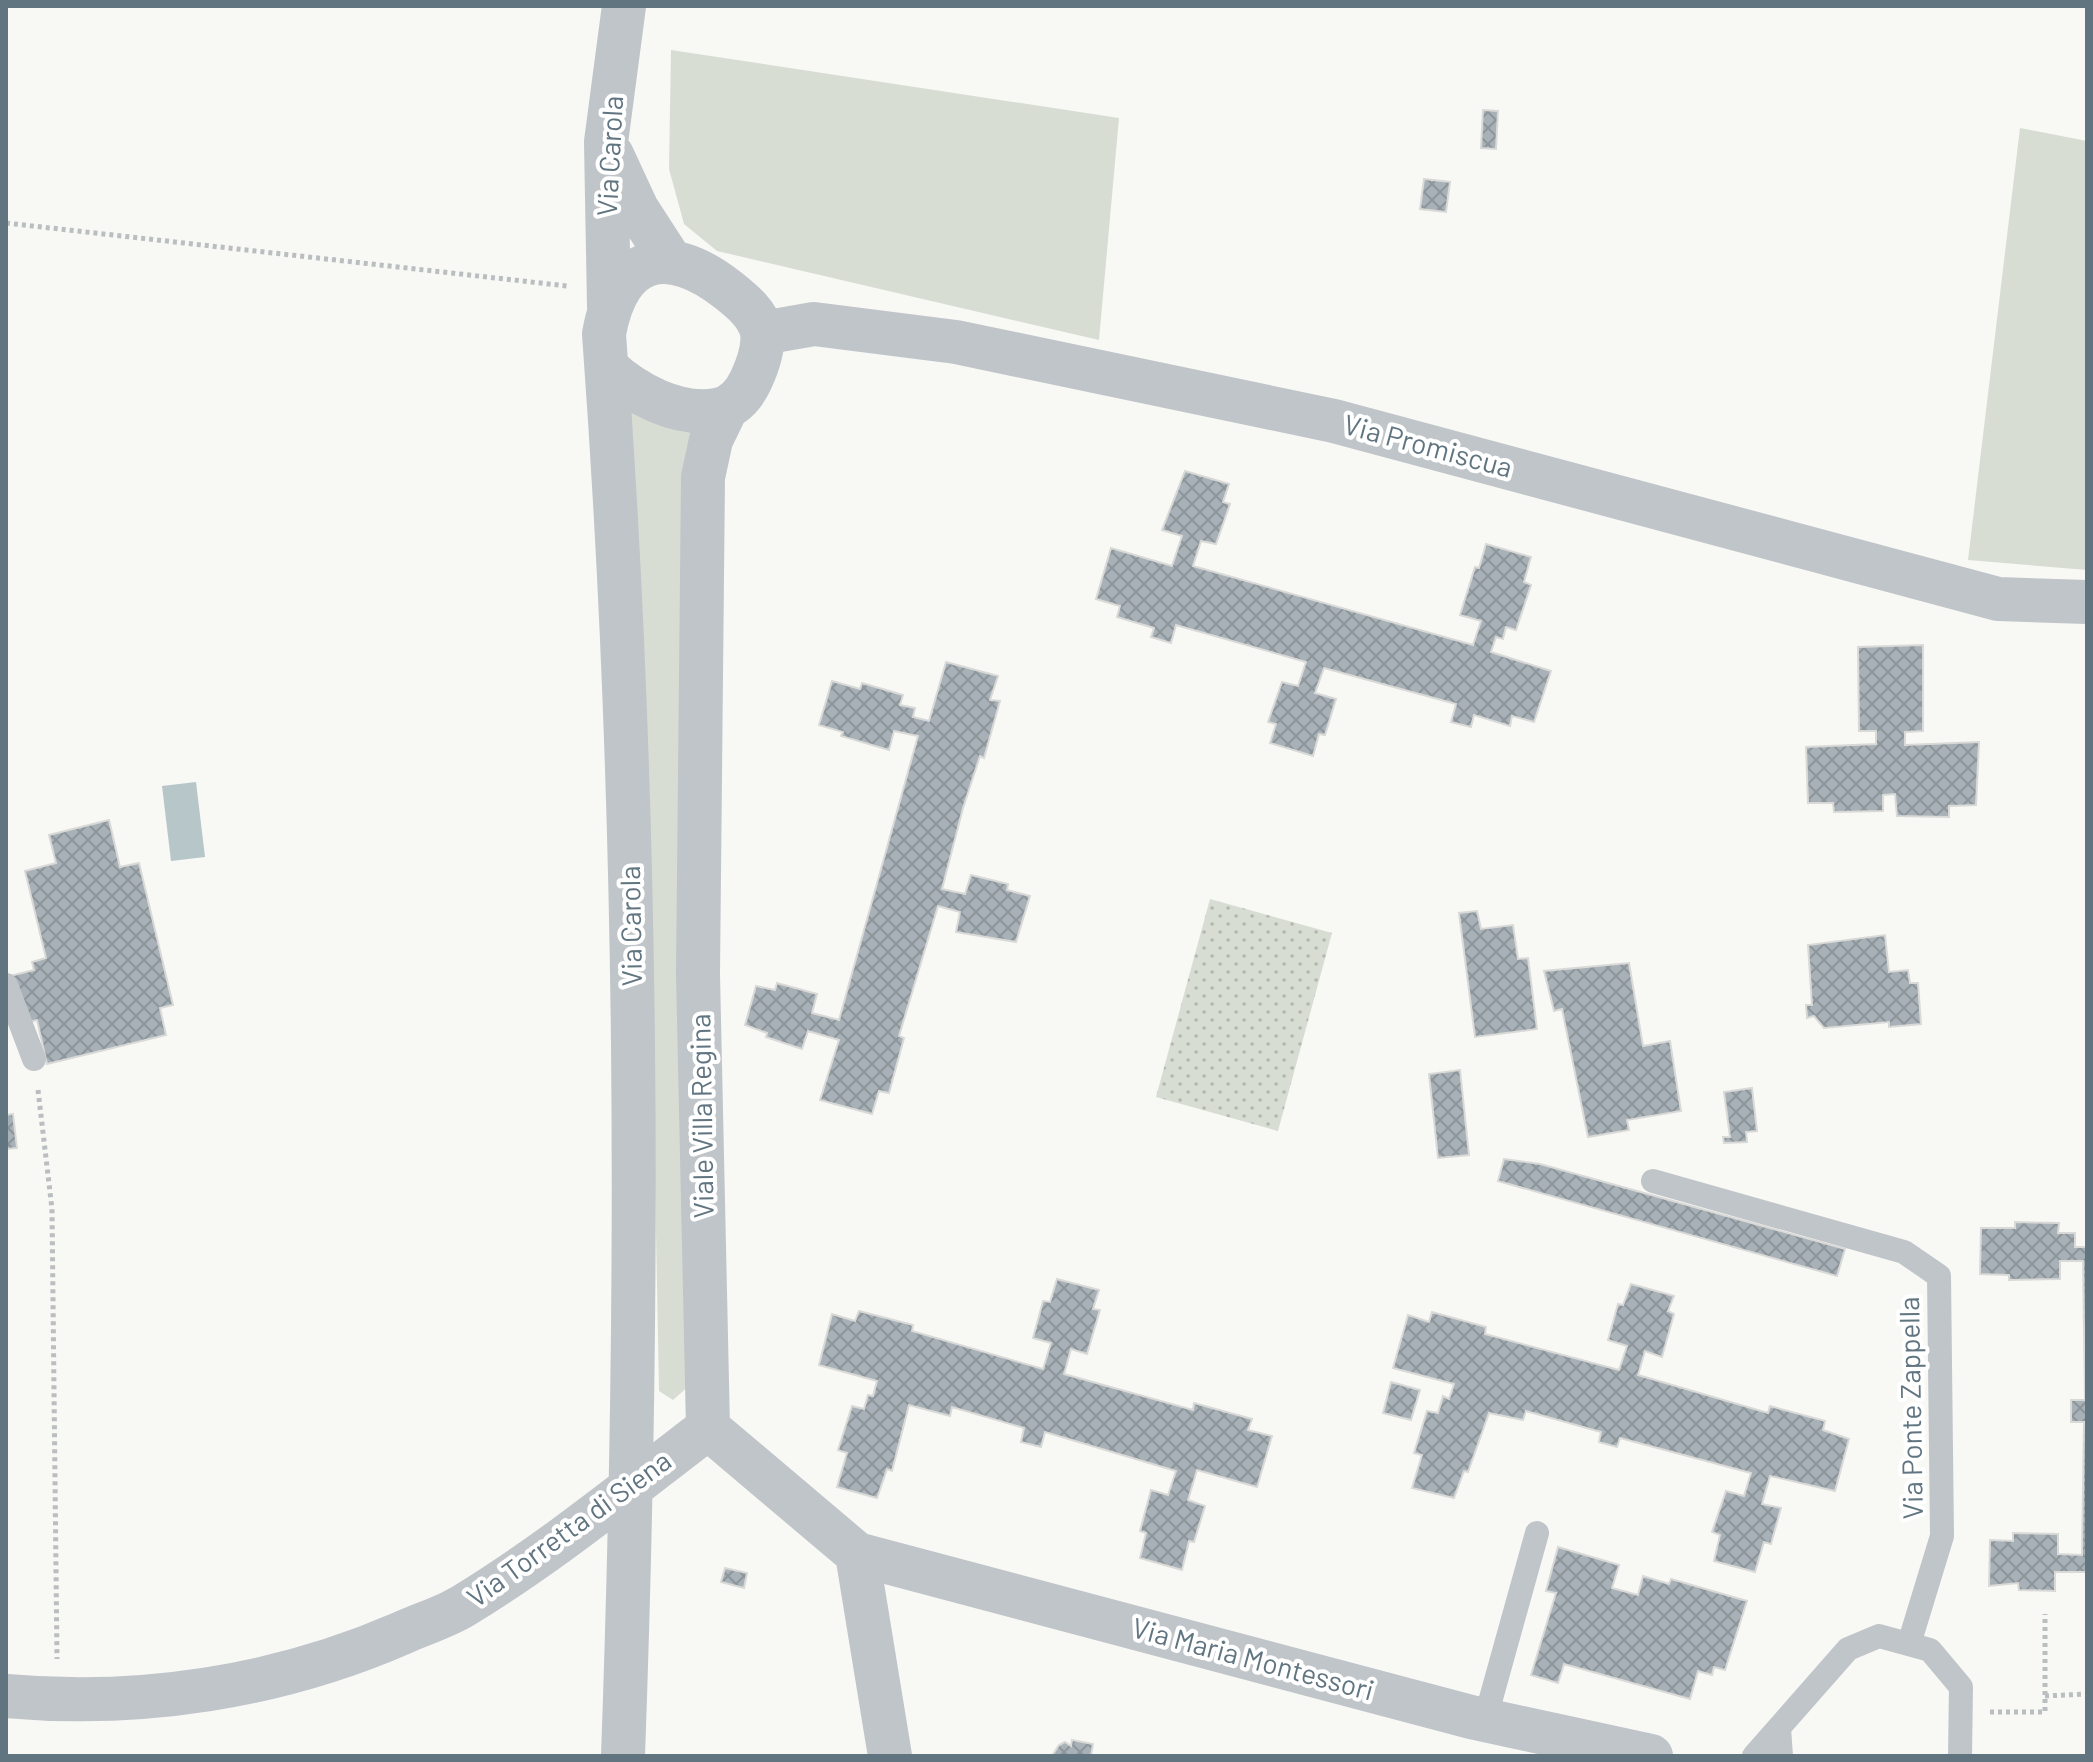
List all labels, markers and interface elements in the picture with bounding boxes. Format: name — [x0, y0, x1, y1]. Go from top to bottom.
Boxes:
street label: Via Carola — [589, 95, 629, 217]
street label: Via Promiscua — [1340, 406, 1516, 484]
street label: Via Carola — [612, 865, 648, 987]
street label: Viale Villa Regina — [682, 1013, 720, 1219]
street label: Via Ponte Zappella — [1891, 1296, 1929, 1520]
street label: Via Torretta di Siena — [460, 1443, 677, 1614]
street label: Via Maria Montessori — [1129, 1609, 1378, 1707]

